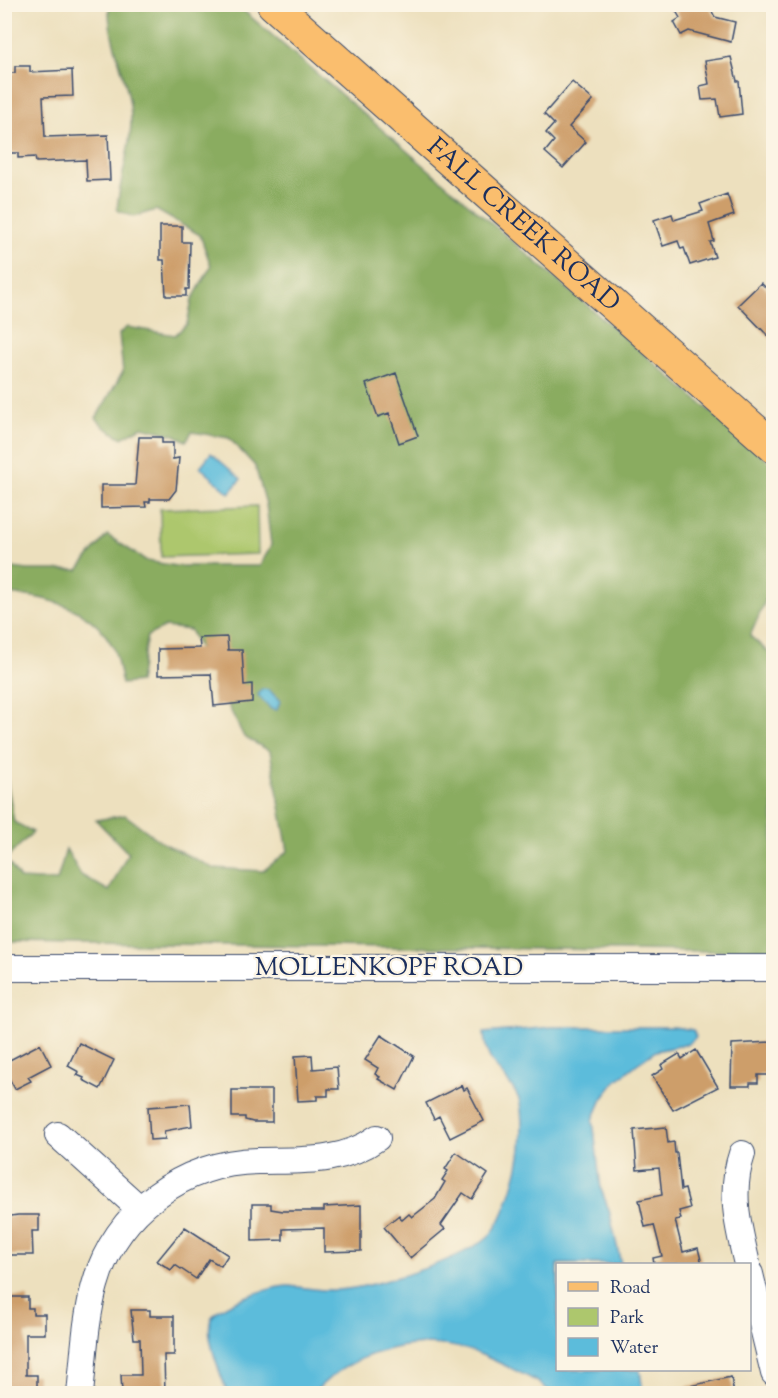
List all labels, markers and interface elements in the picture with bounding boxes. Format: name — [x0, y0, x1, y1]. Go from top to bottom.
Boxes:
street label: FALL CREEK ROAD — [418, 130, 628, 321]
street label: MOLLENKOPF ROAD — [255, 950, 523, 987]
legend — [556, 1263, 751, 1371]
text: Road — [610, 1276, 650, 1302]
text: Park — [610, 1306, 645, 1332]
text: Water — [610, 1336, 659, 1362]

